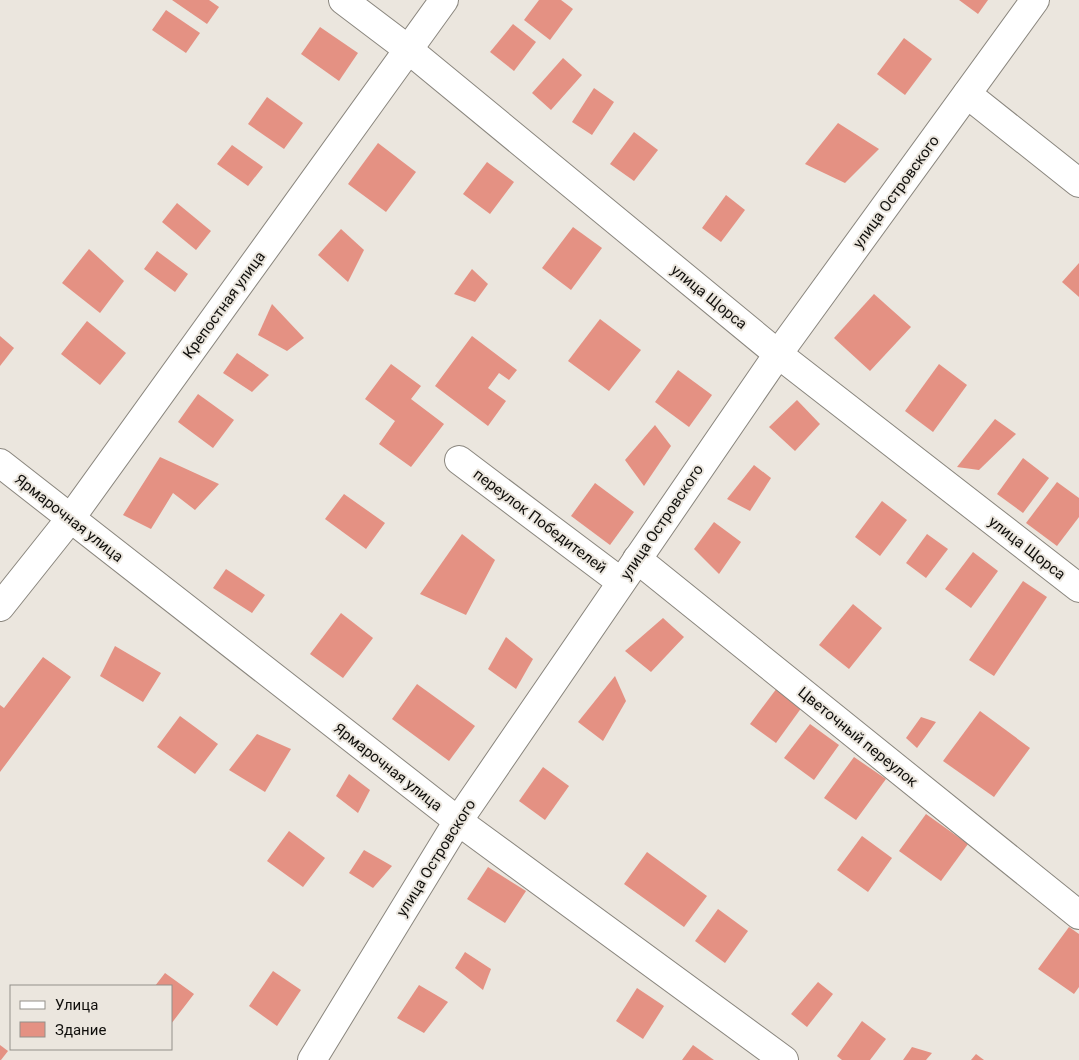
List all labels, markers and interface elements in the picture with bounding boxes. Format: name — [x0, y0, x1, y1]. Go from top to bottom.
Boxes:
street label: улица Островского — [849, 132, 943, 252]
street label: Крепостная улица — [179, 248, 269, 362]
street label: улица Щорса — [667, 261, 751, 333]
street label: улица Островского — [617, 461, 707, 583]
street label: переулок Победителей — [470, 465, 610, 577]
street label: Ярмарочная улица — [11, 470, 127, 566]
street label: улица Щорса — [985, 512, 1069, 584]
street label: Цветочный переулок — [795, 683, 921, 791]
street label: Ярмарочная улица — [330, 719, 446, 815]
street label: улица Островского — [393, 796, 479, 920]
legend — [10, 985, 172, 1050]
text: Улица — [55, 996, 98, 1014]
text: Здание — [55, 1021, 106, 1039]

